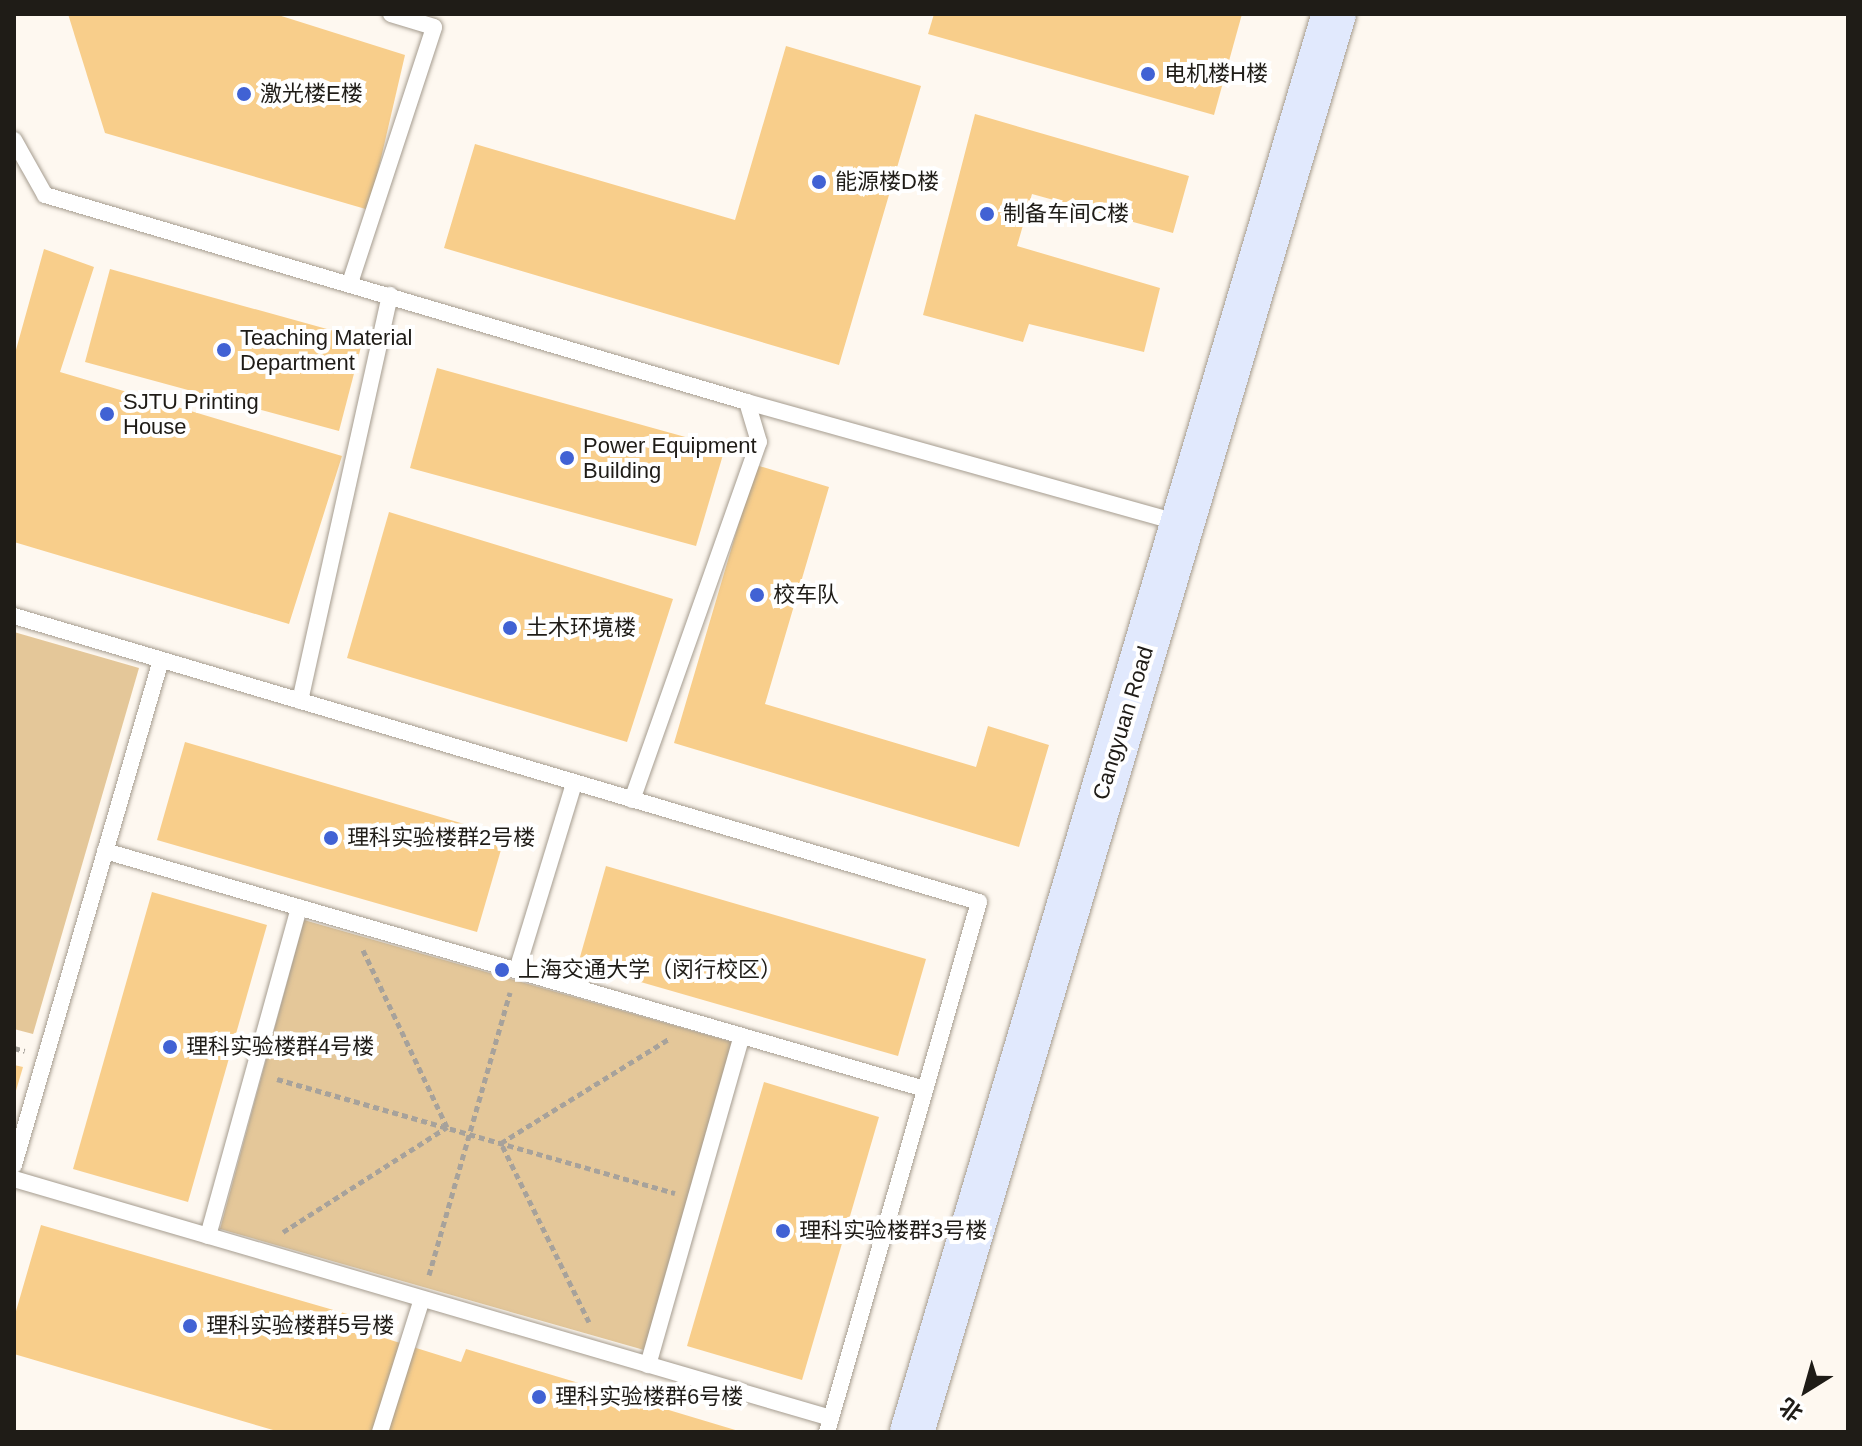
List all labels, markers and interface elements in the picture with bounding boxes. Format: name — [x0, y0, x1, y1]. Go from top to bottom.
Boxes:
place label: 电机楼H楼 — [1164, 61, 1268, 87]
marker: 电机楼H楼 — [1139, 65, 1157, 83]
place label: 激光楼E楼 — [260, 81, 363, 107]
marker: 激光楼E楼 — [235, 85, 253, 103]
place label: 能源楼D楼 — [835, 169, 939, 195]
marker: 能源楼D楼 — [810, 173, 828, 191]
place label: 制备车间C楼 — [1003, 201, 1129, 227]
marker: 制备车间C楼 — [978, 205, 996, 223]
place label: Teaching Material Department — [240, 324, 412, 376]
marker: Teaching Material Department — [215, 341, 233, 359]
place label: SJTU Printing House — [123, 388, 259, 440]
marker: SJTU Printing House — [98, 405, 116, 423]
place label: Power Equipment Building — [583, 432, 757, 484]
marker: Power Equipment Building — [558, 449, 576, 467]
place label: 校车队 — [773, 582, 839, 608]
marker: 校车队 — [748, 586, 766, 604]
place label: 土木环境楼 — [526, 615, 636, 641]
marker: 土木环境楼 — [501, 619, 519, 637]
street label: Cangyuan Road — [1087, 643, 1159, 803]
place label: 理科实验楼群2号楼 — [347, 825, 535, 851]
marker: 理科实验楼群2号楼 — [322, 829, 340, 847]
place label: 上海交通大学（闵行校区） — [518, 957, 782, 983]
marker: 上海交通大学（闵行校区） — [493, 961, 511, 979]
place label: 理科实验楼群4号楼 — [186, 1034, 374, 1060]
marker: 理科实验楼群4号楼 — [161, 1038, 179, 1056]
place label: 理科实验楼群3号楼 — [799, 1218, 987, 1244]
marker: 理科实验楼群3号楼 — [774, 1222, 792, 1240]
place label: 理科实验楼群5号楼 — [206, 1313, 394, 1339]
marker: 理科实验楼群5号楼 — [181, 1317, 199, 1335]
north arrow — [1766, 1350, 1846, 1430]
place label: 理科实验楼群6号楼 — [555, 1384, 743, 1410]
marker: 理科实验楼群6号楼 — [530, 1388, 548, 1406]
text: 北 — [1775, 1393, 1808, 1426]

